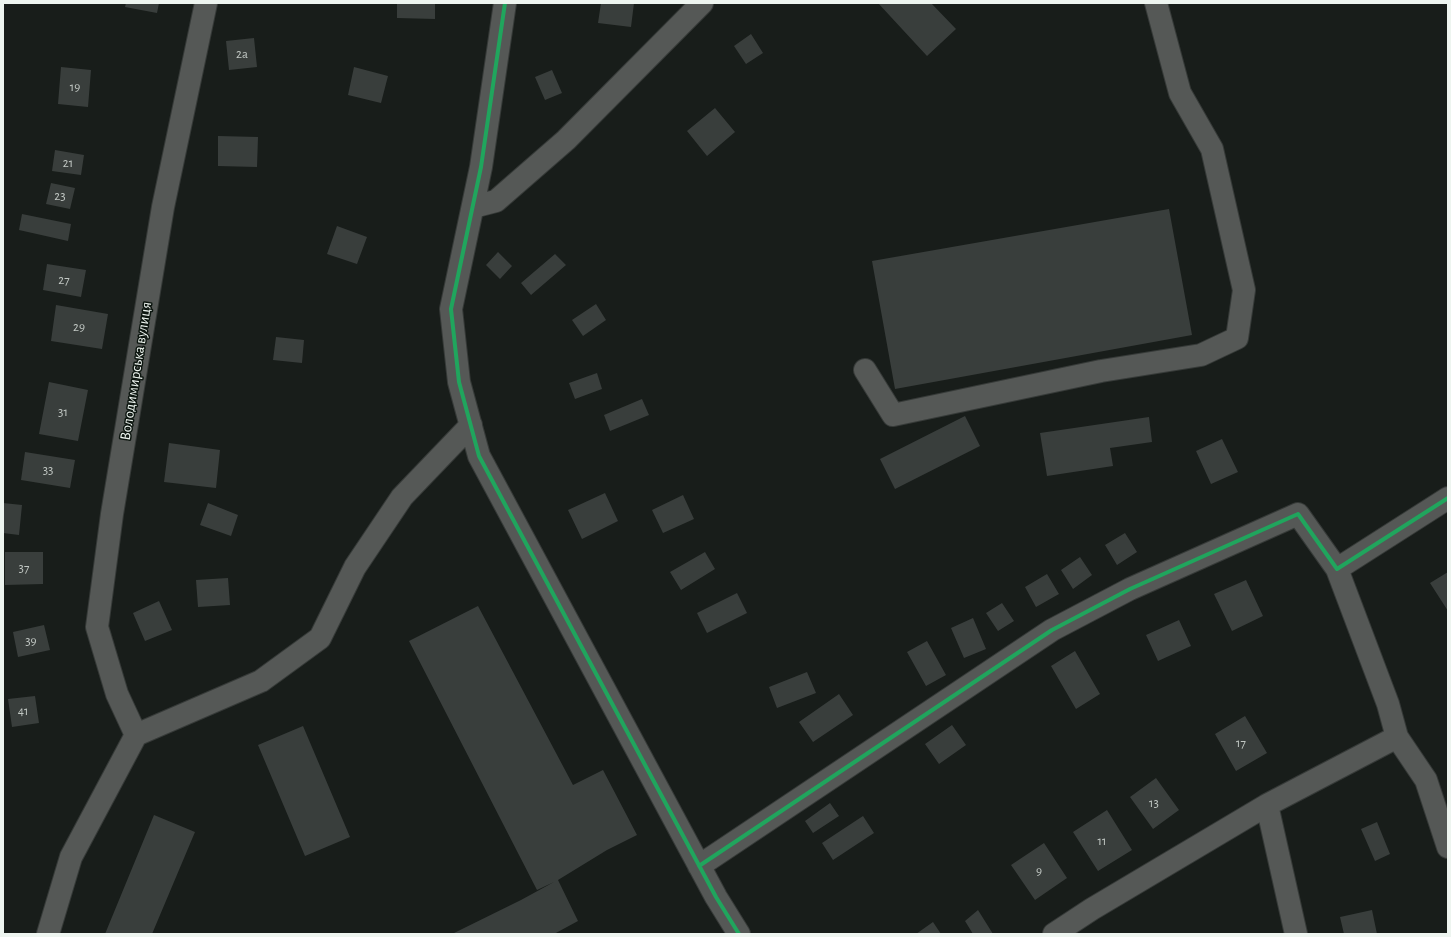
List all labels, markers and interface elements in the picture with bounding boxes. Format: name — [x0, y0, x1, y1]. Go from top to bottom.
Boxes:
house number: 2а — [236, 46, 248, 62]
house number: 19 — [70, 79, 80, 95]
house number: 21 — [63, 155, 73, 171]
house number: 23 — [54, 188, 66, 204]
house number: 27 — [58, 272, 70, 288]
street label: Володимирська вулиця — [116, 300, 156, 442]
house number: 29 — [73, 319, 85, 335]
house number: 31 — [58, 404, 68, 420]
house number: 33 — [43, 462, 53, 478]
house number: 37 — [19, 560, 29, 576]
house number: 39 — [25, 633, 37, 649]
house number: 41 — [18, 703, 28, 719]
house number: 17 — [1236, 735, 1246, 751]
house number: 13 — [1149, 795, 1159, 811]
house number: 11 — [1098, 833, 1106, 849]
house number: 9 — [1036, 863, 1042, 879]

